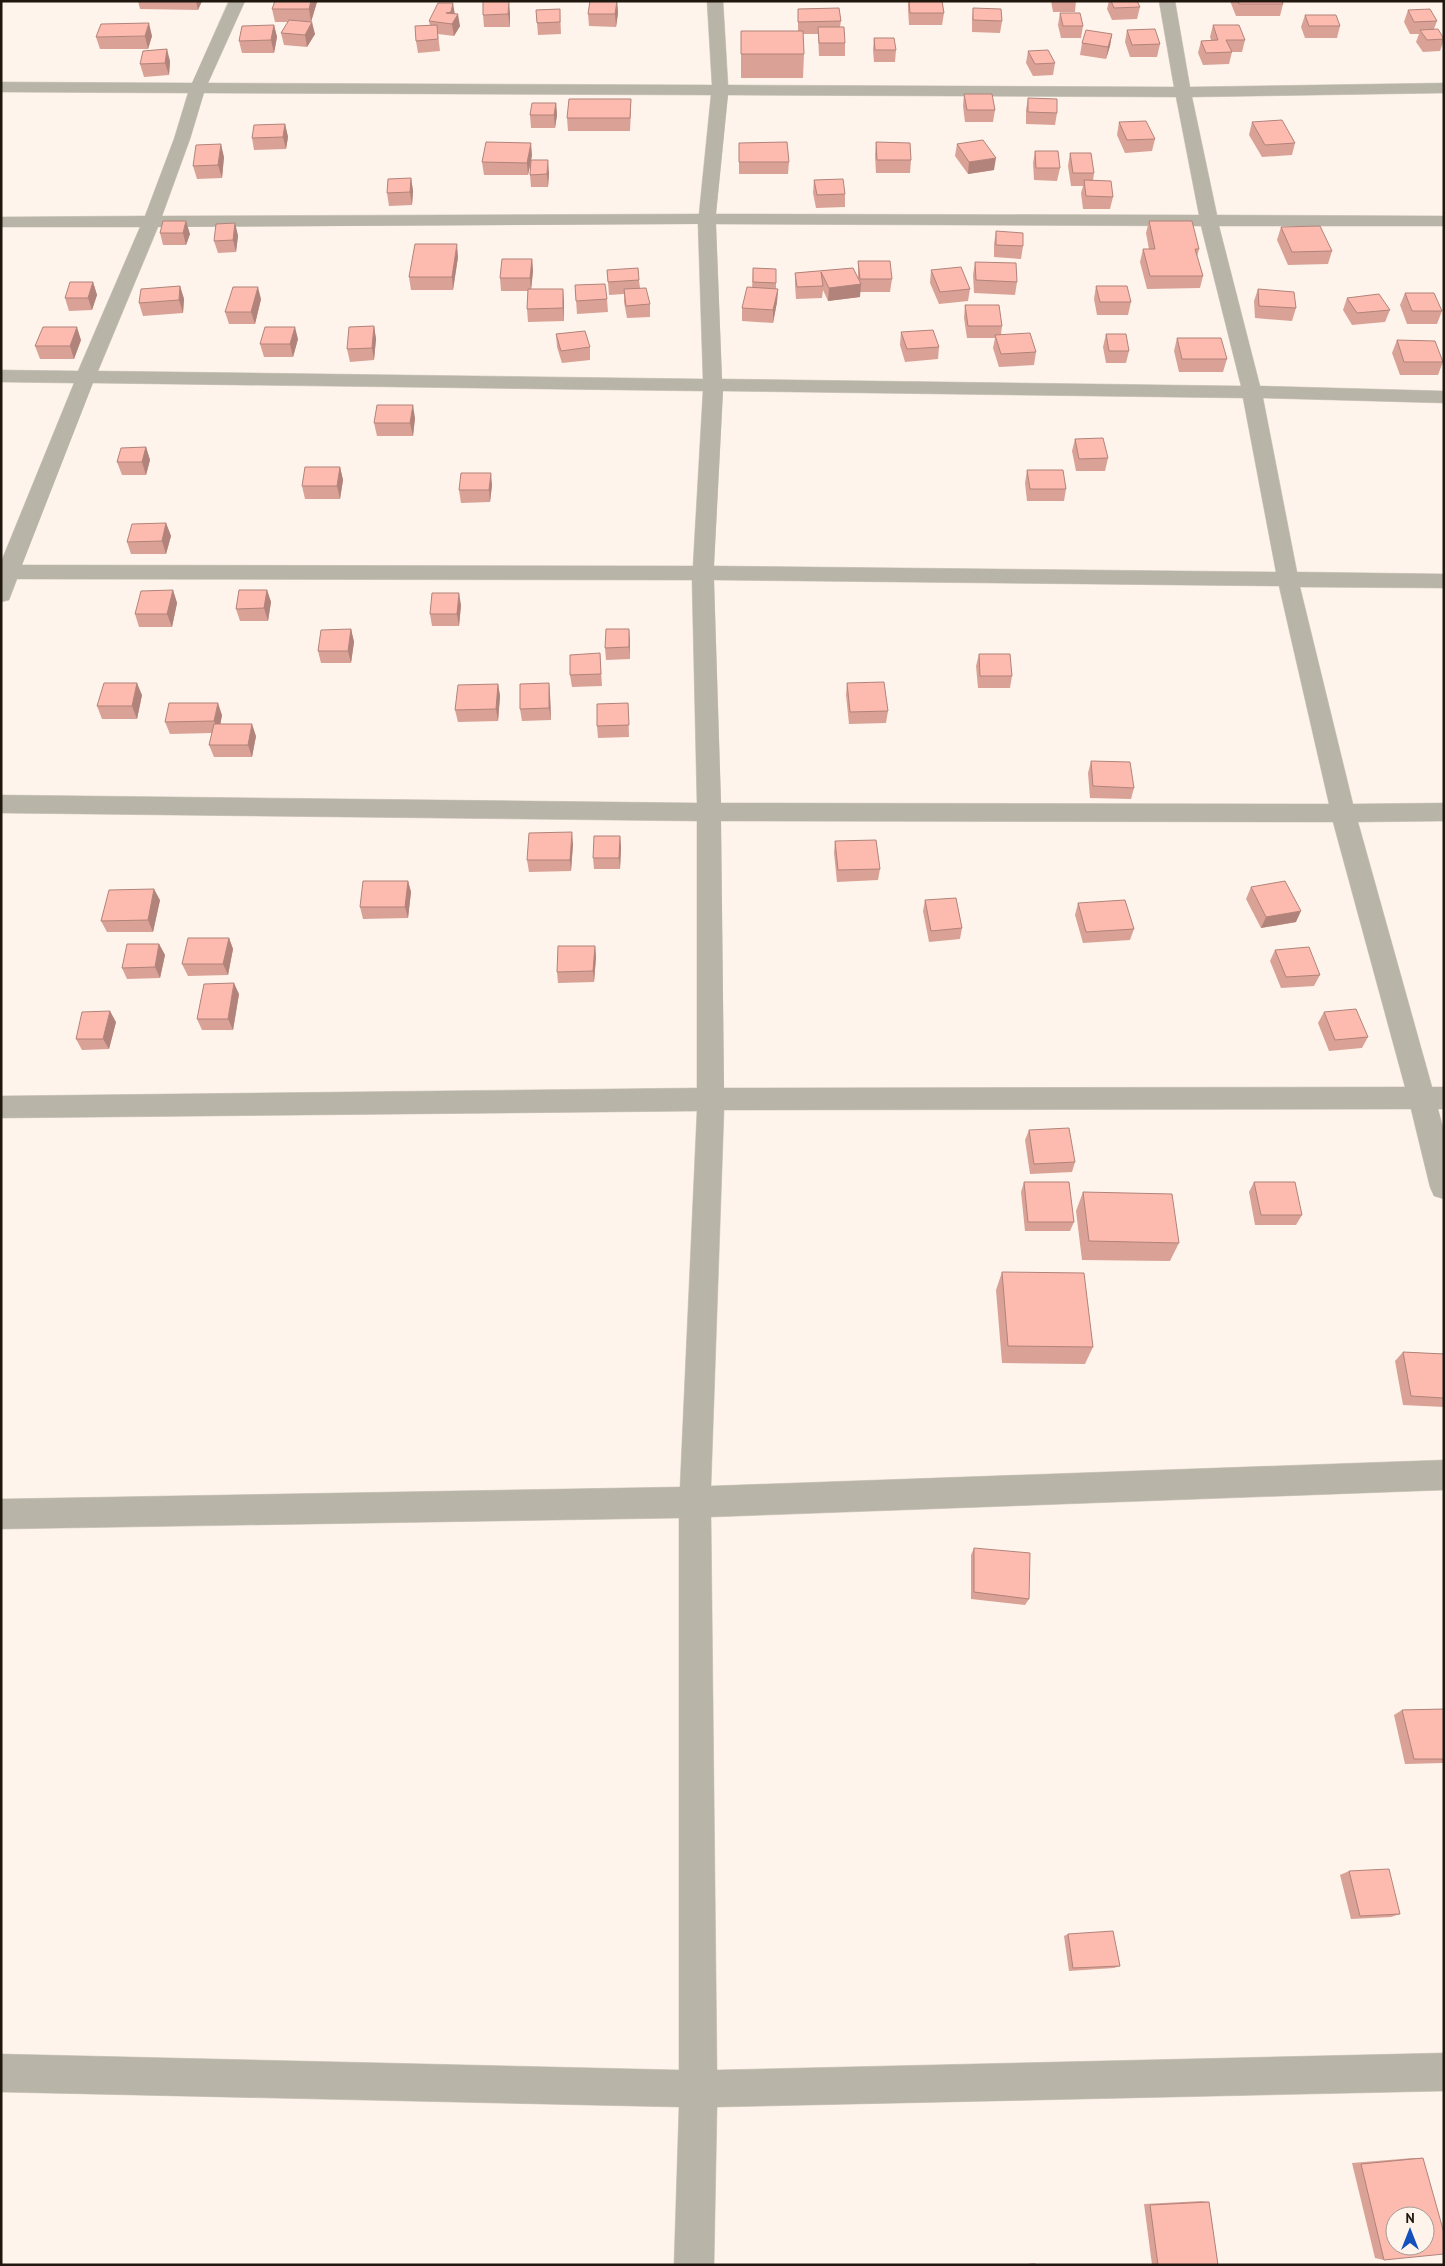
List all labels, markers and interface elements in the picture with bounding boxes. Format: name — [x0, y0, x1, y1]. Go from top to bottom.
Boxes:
north arrow — [1385, 2206, 1435, 2256]
text: N — [1405, 2209, 1415, 2227]

